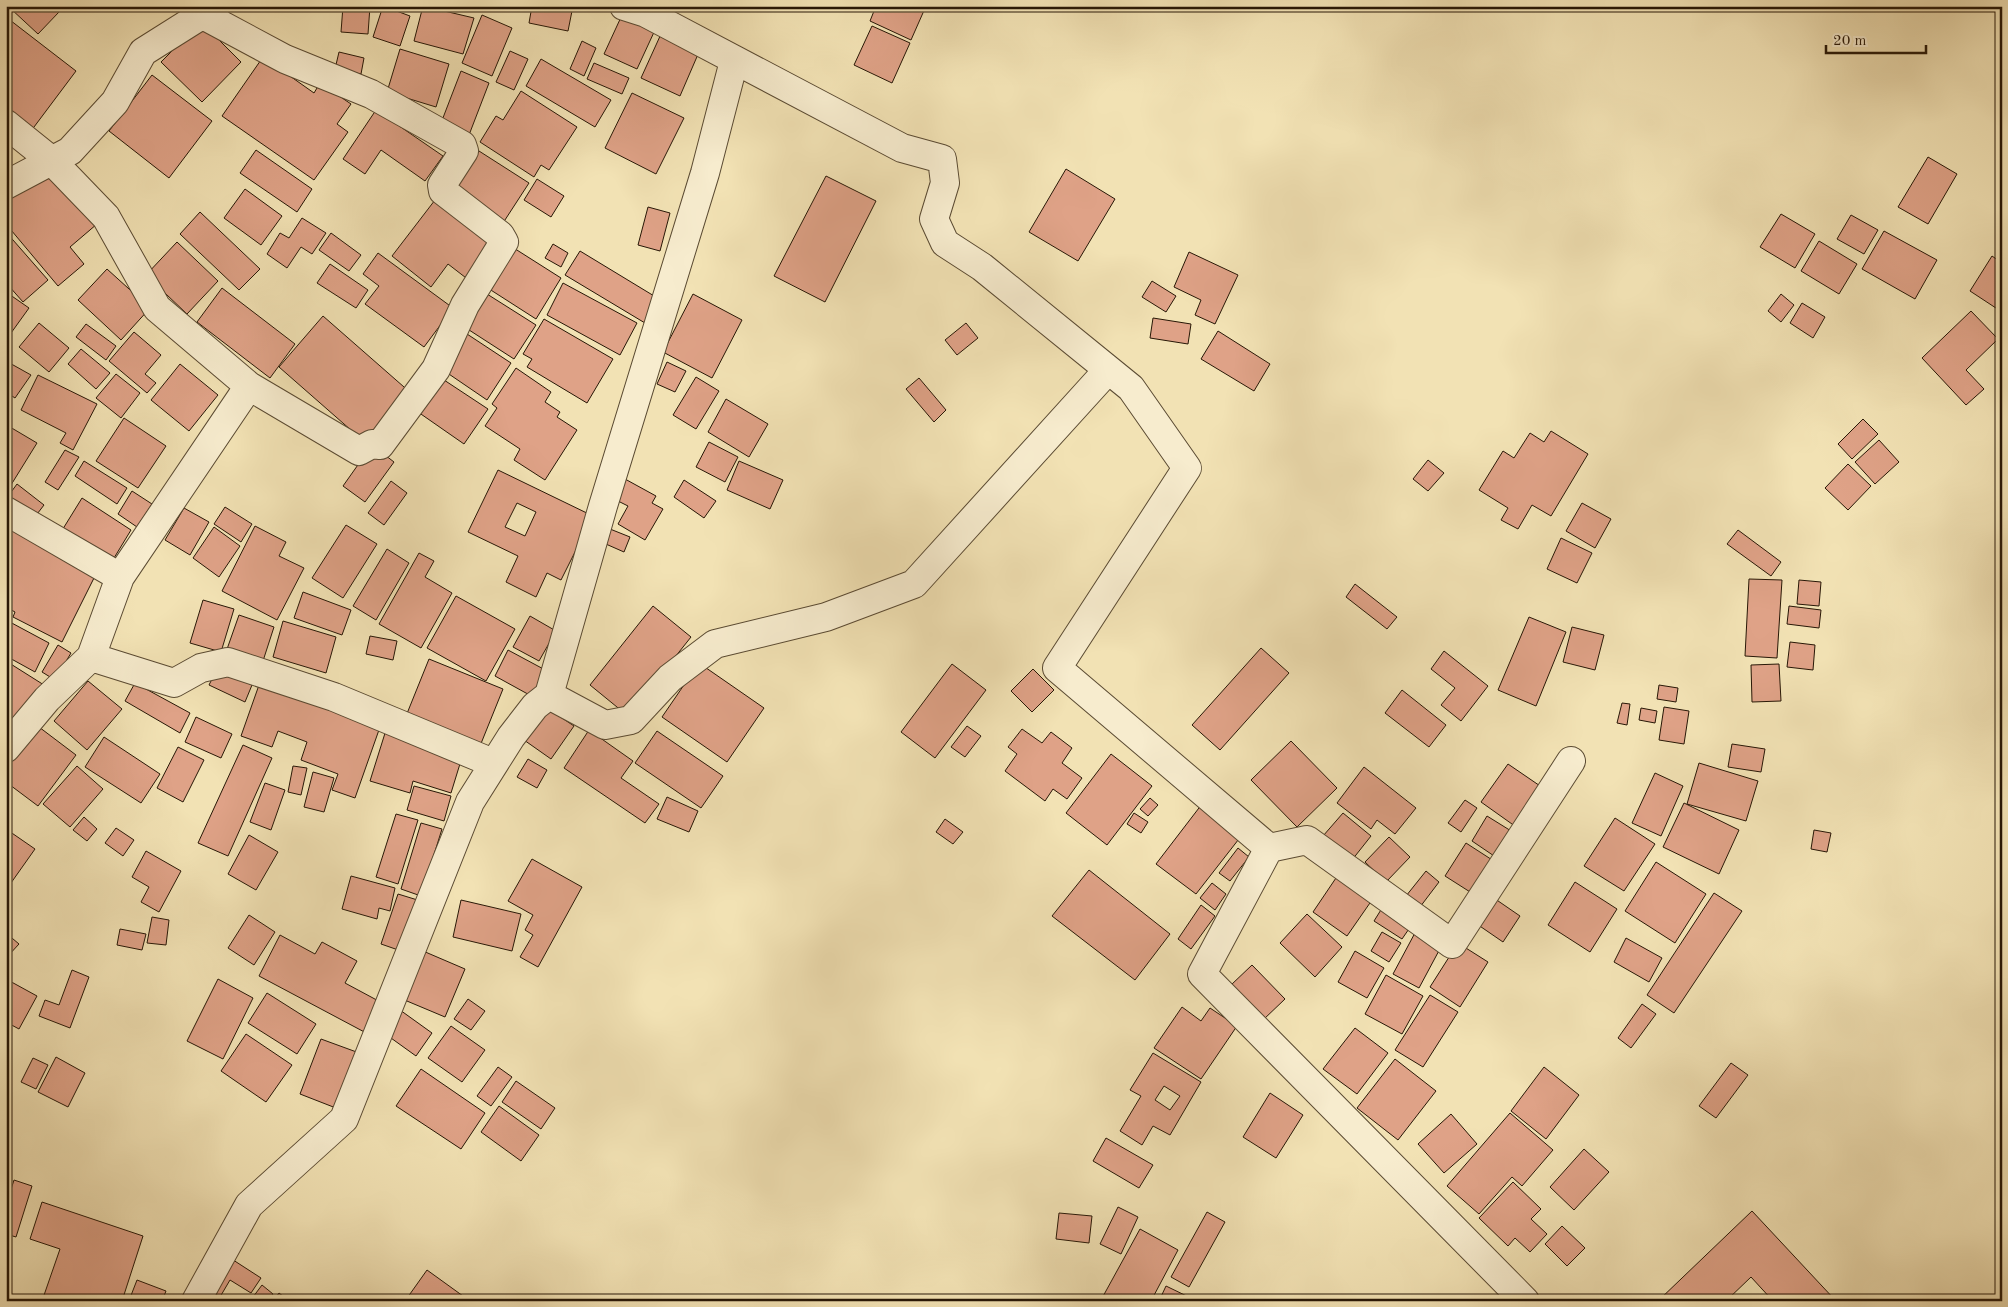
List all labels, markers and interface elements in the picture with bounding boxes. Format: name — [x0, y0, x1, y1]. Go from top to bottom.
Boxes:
scale bar — [1826, 22, 1926, 54]
text: 20 m — [1833, 34, 1867, 49]

